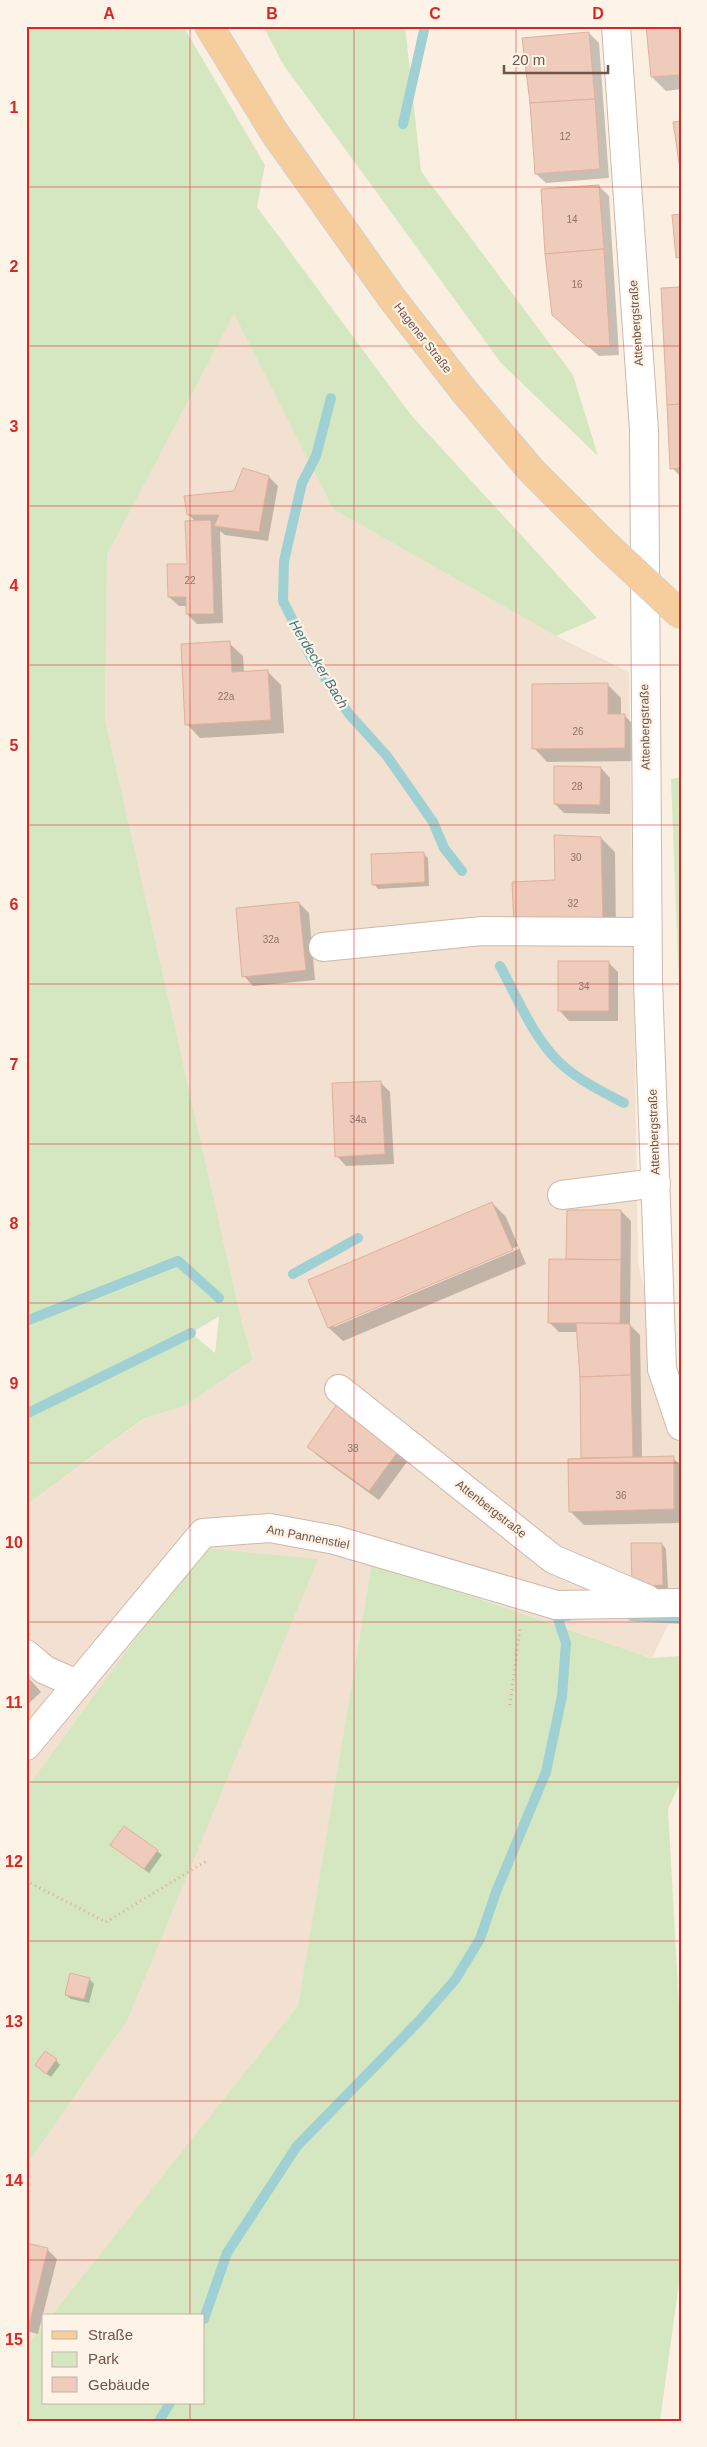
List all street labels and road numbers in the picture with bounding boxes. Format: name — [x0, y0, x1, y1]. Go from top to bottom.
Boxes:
street label: Attenbergstraße — [626, 279, 646, 366]
street label: Hagener Straße — [391, 300, 455, 376]
street label: Attenbergstraße — [637, 684, 653, 770]
street label: Attenbergstraße — [645, 1088, 662, 1175]
street label: Attenbergstraße — [453, 1477, 529, 1541]
street label: Am Pannenstiel — [265, 1522, 351, 1552]

